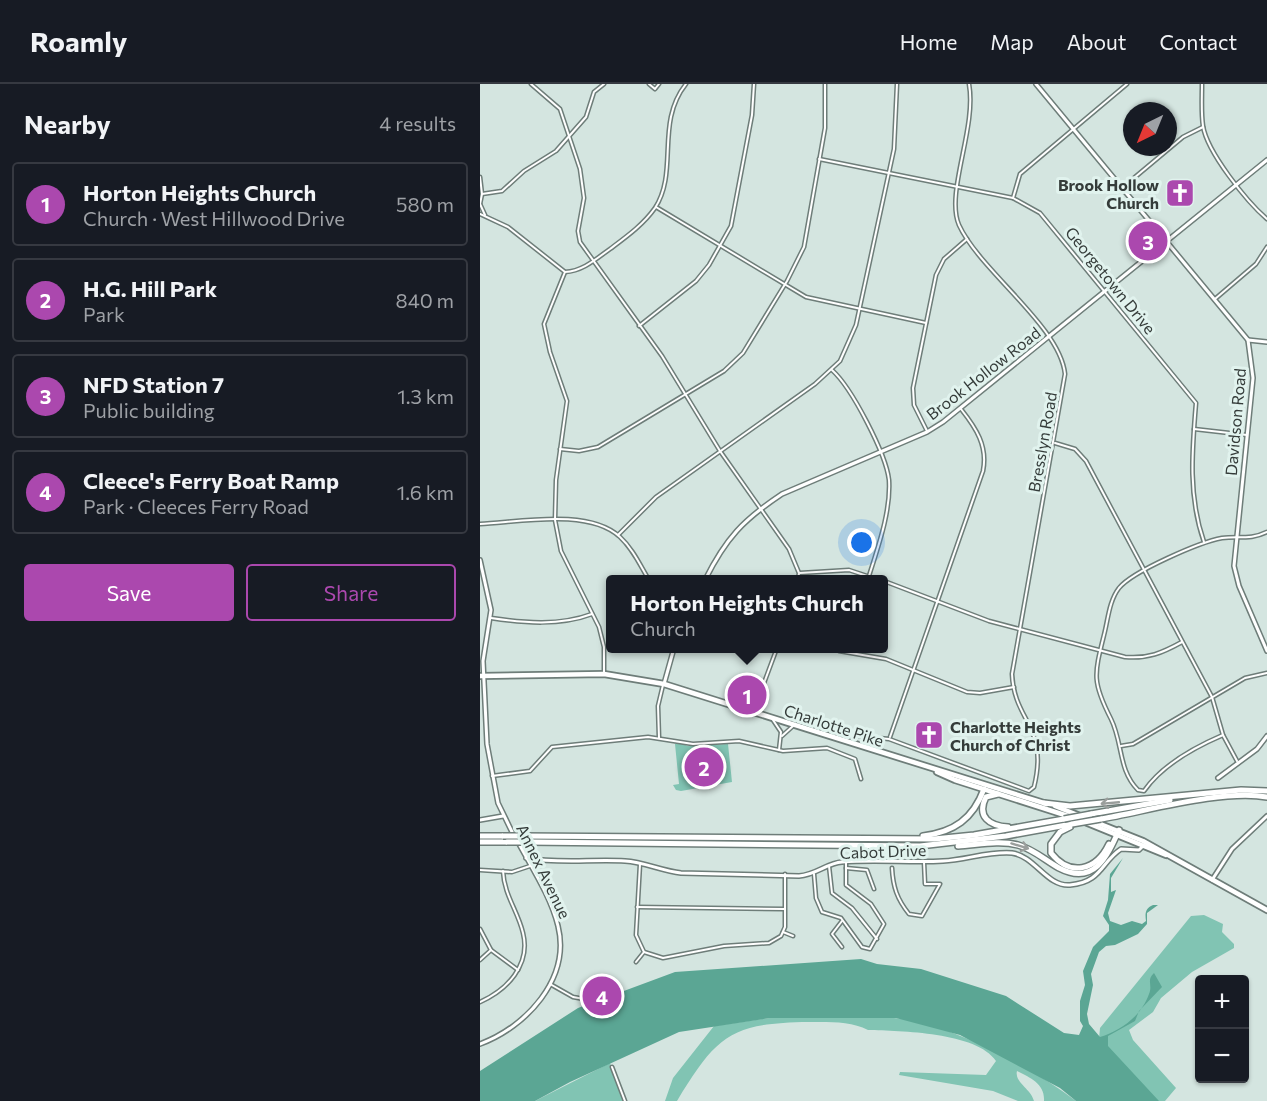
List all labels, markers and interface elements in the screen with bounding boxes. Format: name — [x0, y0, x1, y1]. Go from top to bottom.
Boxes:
text: Roamly — [30, 24, 127, 58]
text: Home — [900, 29, 957, 54]
text: Map — [990, 29, 1034, 54]
text: About — [1067, 29, 1126, 54]
text: Contact — [1159, 29, 1237, 54]
north arrow — [1123, 102, 1177, 156]
text: Nearby — [24, 108, 111, 139]
text: 4 results — [379, 111, 456, 135]
place label: Brook Hollow Church — [1058, 175, 1160, 212]
church icon: Brook Hollow Church — [1164, 177, 1196, 209]
text: Horton Heights Church — [83, 179, 316, 206]
text: 1 — [41, 192, 50, 216]
text: 580 m — [396, 192, 454, 216]
text: Church · West Hillwood Drive — [83, 206, 345, 230]
pin: 3 — [1128, 218, 1168, 264]
street label: Georgetown Drive — [1062, 223, 1160, 337]
text: H.G. Hill Park — [83, 275, 217, 302]
text: 2 — [40, 288, 51, 312]
text: 840 m — [396, 288, 454, 312]
text: Park — [83, 302, 125, 326]
street label: Brook Hollow Road — [922, 323, 1044, 423]
street label: Davidson Road — [1221, 367, 1249, 477]
text: NFD Station 7 — [83, 371, 224, 398]
text: 3 — [40, 384, 51, 408]
text: 1.3 km — [397, 384, 454, 408]
street label: Bresslyn Road — [1024, 390, 1060, 494]
text: Public building — [83, 398, 215, 422]
text: Cleece's Ferry Boat Ramp — [83, 467, 339, 494]
text: 4 — [39, 480, 52, 504]
text: 1.6 km — [397, 480, 454, 504]
text: Park · Cleeces Ferry Road — [83, 494, 309, 518]
your location — [847, 528, 876, 557]
button: Save — [24, 564, 234, 621]
button: Share — [246, 564, 456, 621]
popup — [606, 575, 888, 653]
text: Horton Heights Church — [630, 589, 864, 616]
text: Church — [630, 616, 696, 640]
pin: 1 — [728, 672, 766, 718]
street label: Charlotte Pike — [782, 700, 886, 750]
place label: Charlotte Heights Church of Christ — [950, 717, 1081, 754]
church icon: Charlotte Heights Church of Christ — [913, 719, 945, 751]
pin: 2 — [684, 744, 724, 790]
one-way arrow — [1101, 797, 1120, 808]
street label: Annex Avenue — [513, 821, 575, 921]
street label: Cabot Drive — [839, 840, 927, 862]
one-way arrow — [1010, 842, 1029, 853]
pin: 4 — [582, 974, 622, 1018]
map controls — [1195, 975, 1249, 1083]
button: + — [1195, 975, 1249, 1029]
button: − — [1195, 1029, 1249, 1083]

